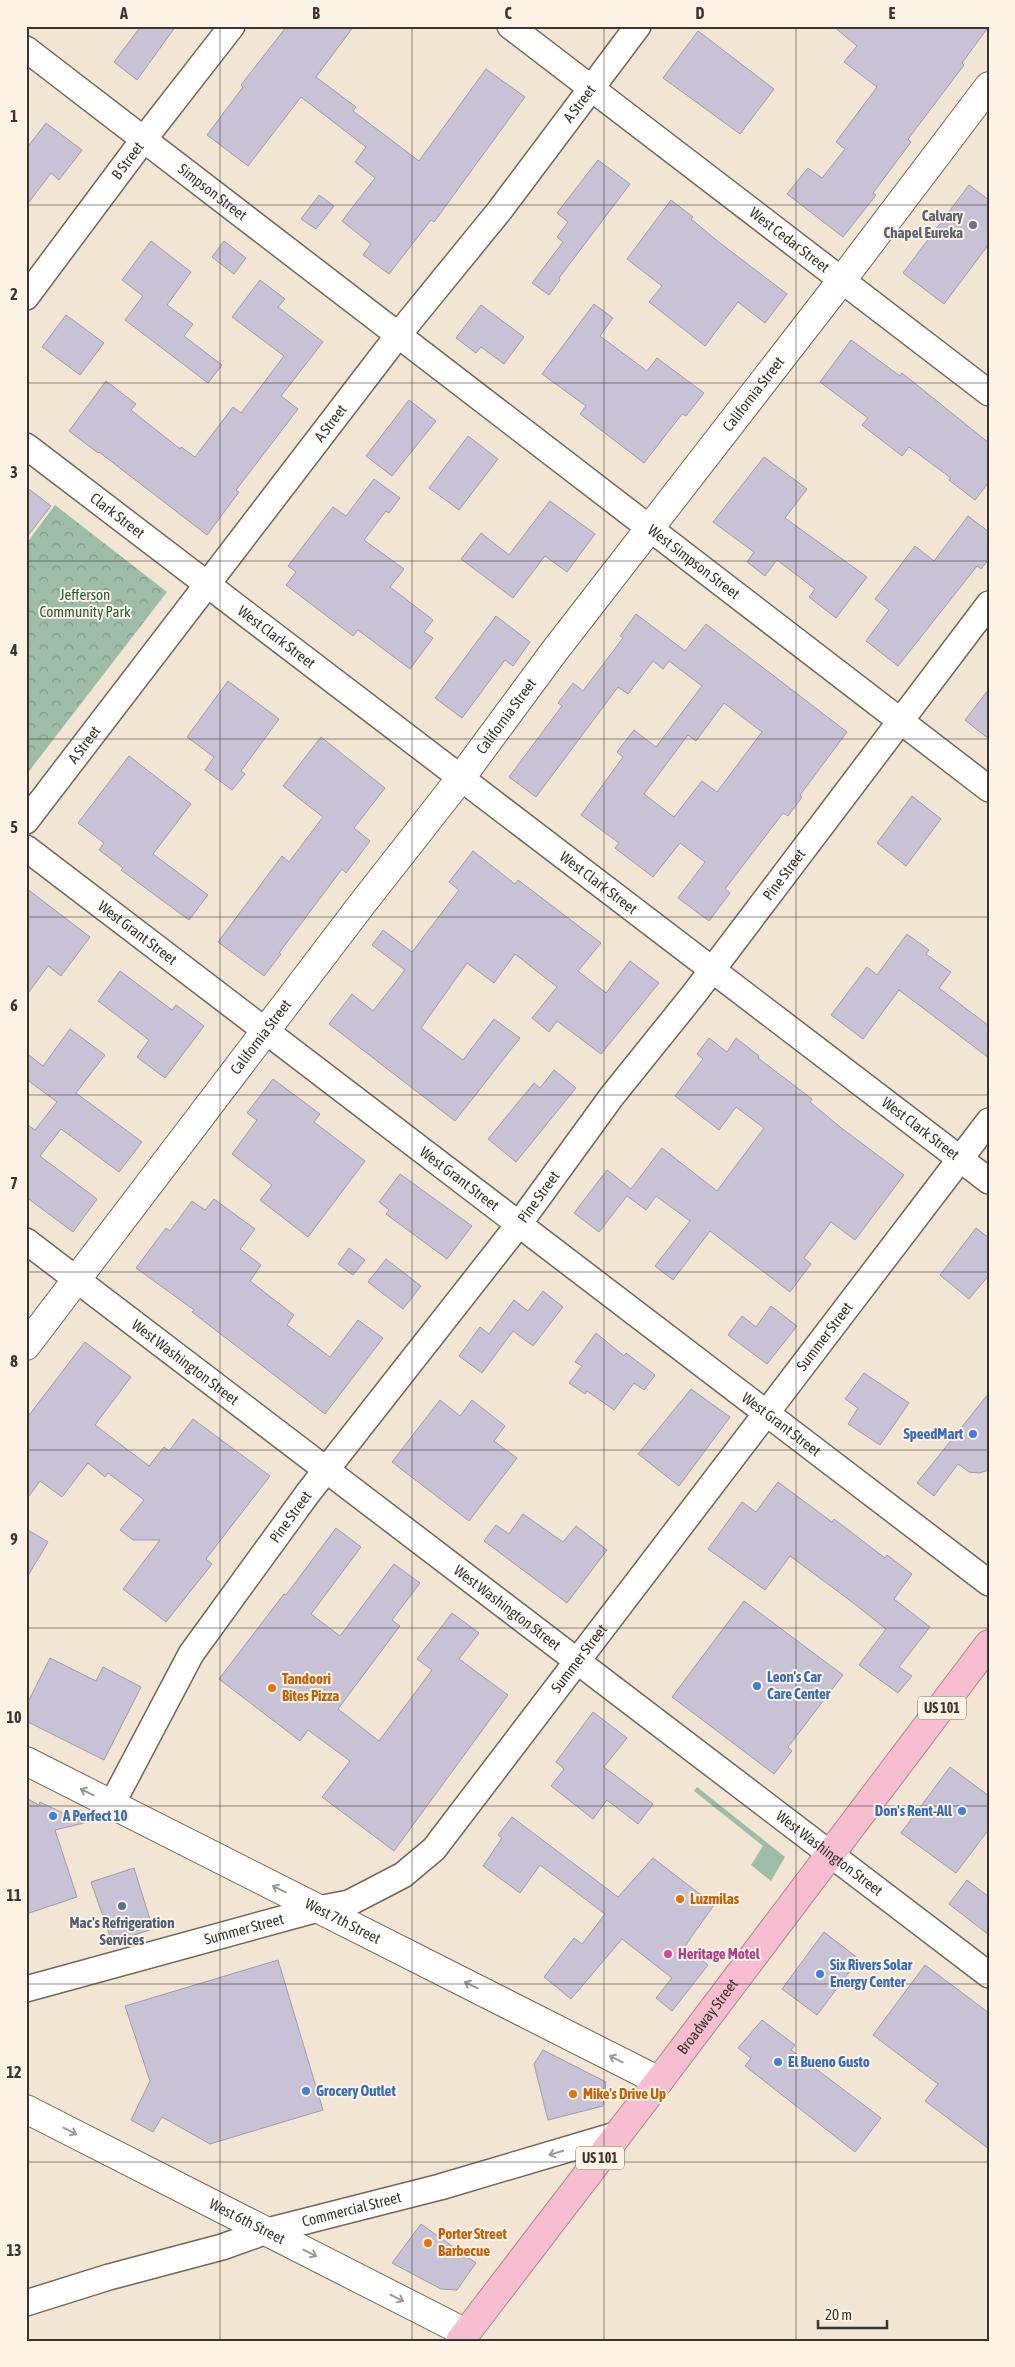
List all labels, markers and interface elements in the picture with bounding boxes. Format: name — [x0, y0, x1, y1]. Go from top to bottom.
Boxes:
text: A — [119, 4, 128, 22]
text: B — [312, 4, 320, 22]
text: C — [504, 4, 512, 22]
text: D — [696, 4, 705, 22]
text: E — [889, 4, 896, 22]
street label: A Street — [560, 82, 599, 126]
text: 1 — [10, 107, 18, 125]
street label: B Street — [108, 139, 147, 182]
street label: Simpson Street — [175, 160, 250, 224]
street label: West Cedar Street — [746, 204, 833, 276]
place label: Calvary Chapel Eureka — [884, 207, 964, 241]
marker: Calvary Chapel Eureka — [967, 219, 979, 231]
text: 2 — [10, 285, 18, 303]
street label: California Street — [719, 353, 787, 435]
street label: A Street — [311, 401, 350, 445]
text: 3 — [10, 463, 18, 481]
street label: Clark Street — [87, 489, 148, 541]
street label: West Simpson Street — [645, 521, 743, 602]
park label: Jefferson Community Park — [40, 586, 131, 620]
street label: West Clark Street — [235, 602, 319, 672]
text: 4 — [9, 641, 18, 659]
street label: California Street — [472, 675, 539, 757]
street label: A Street — [64, 722, 104, 766]
text: 5 — [10, 818, 18, 836]
street label: Pine Street — [759, 846, 809, 903]
street label: West Clark Street — [557, 848, 641, 917]
street label: West Grant Street — [95, 897, 180, 968]
text: 6 — [10, 996, 18, 1014]
street label: California Street — [227, 996, 294, 1078]
street label: West Clark Street — [879, 1093, 963, 1163]
street label: West Grant Street — [417, 1143, 502, 1214]
street label: Pine Street — [514, 1167, 563, 1226]
text: 7 — [10, 1174, 18, 1192]
street label: Summer Street — [793, 1299, 856, 1374]
street label: West Washington Street — [129, 1316, 242, 1408]
text: 8 — [10, 1352, 18, 1370]
street label: West Grant Street — [739, 1389, 824, 1459]
place label: SpeedMart — [903, 1425, 964, 1442]
marker: SpeedMart — [967, 1428, 979, 1440]
street label: Pine Street — [266, 1487, 315, 1546]
text: 9 — [10, 1530, 18, 1548]
street label: West Washington Street — [451, 1561, 564, 1653]
street label: Summer Street — [547, 1621, 610, 1696]
place label: Leon's Car Care Center — [767, 1668, 831, 1702]
place label: Tandoori Bites Pizza — [282, 1670, 339, 1704]
marker: Leon's Car Care Center — [751, 1680, 763, 1692]
marker: Tandoori Bites Pizza — [266, 1682, 278, 1694]
road number: US 101 — [918, 1696, 966, 1720]
text: 10 — [6, 1708, 22, 1726]
one-way arrow — [80, 1787, 95, 1796]
place label: Don's Rent-All — [875, 1802, 953, 1819]
marker: Don's Rent-All — [956, 1805, 968, 1817]
place label: A Perfect 10 — [62, 1807, 128, 1824]
street label: West Washington Street — [773, 1807, 886, 1899]
marker: A Perfect 10 — [47, 1810, 59, 1822]
one-way arrow — [272, 1884, 287, 1893]
text: 11 — [6, 1886, 22, 1904]
place label: Luzmilas — [690, 1890, 740, 1907]
marker: Luzmilas — [674, 1893, 686, 1905]
street label: West 7th Street — [302, 1894, 384, 1947]
marker: Mac's Refrigeration Services — [116, 1900, 128, 1912]
street label: Summer Street — [202, 1910, 285, 1948]
place label: Mac's Refrigeration Services — [70, 1914, 174, 1948]
place label: Heritage Motel — [678, 1945, 761, 1962]
marker: Heritage Motel — [662, 1948, 674, 1960]
place label: Six Rivers Solar Energy Center — [830, 1956, 913, 1990]
marker: Six Rivers Solar Energy Center — [814, 1968, 826, 1980]
street label: Broadway Street — [673, 1975, 741, 2057]
one-way arrow — [464, 1980, 479, 1989]
place label: El Bueno Gusto — [788, 2053, 870, 2070]
one-way arrow — [609, 2054, 624, 2063]
marker: El Bueno Gusto — [772, 2056, 784, 2068]
text: 12 — [6, 2063, 22, 2081]
place label: Grocery Outlet — [316, 2082, 396, 2099]
marker: Grocery Outlet — [300, 2085, 312, 2097]
place label: Mike's Drive Up — [583, 2085, 666, 2102]
marker: Mike's Drive Up — [567, 2088, 579, 2100]
one-way arrow — [62, 2127, 77, 2136]
road number: US 101 — [576, 2146, 624, 2170]
one-way arrow — [548, 2149, 564, 2159]
street label: Commercial Street — [300, 2188, 403, 2230]
street label: West 6th Street — [207, 2195, 288, 2247]
place label: Porter Street Barbecue — [438, 2225, 508, 2259]
marker: Porter Street Barbecue — [422, 2237, 434, 2249]
text: 13 — [6, 2241, 22, 2259]
one-way arrow — [303, 2248, 318, 2258]
one-way arrow — [389, 2294, 404, 2303]
scale bar — [818, 2297, 886, 2329]
text: 20 m — [825, 2306, 852, 2323]

